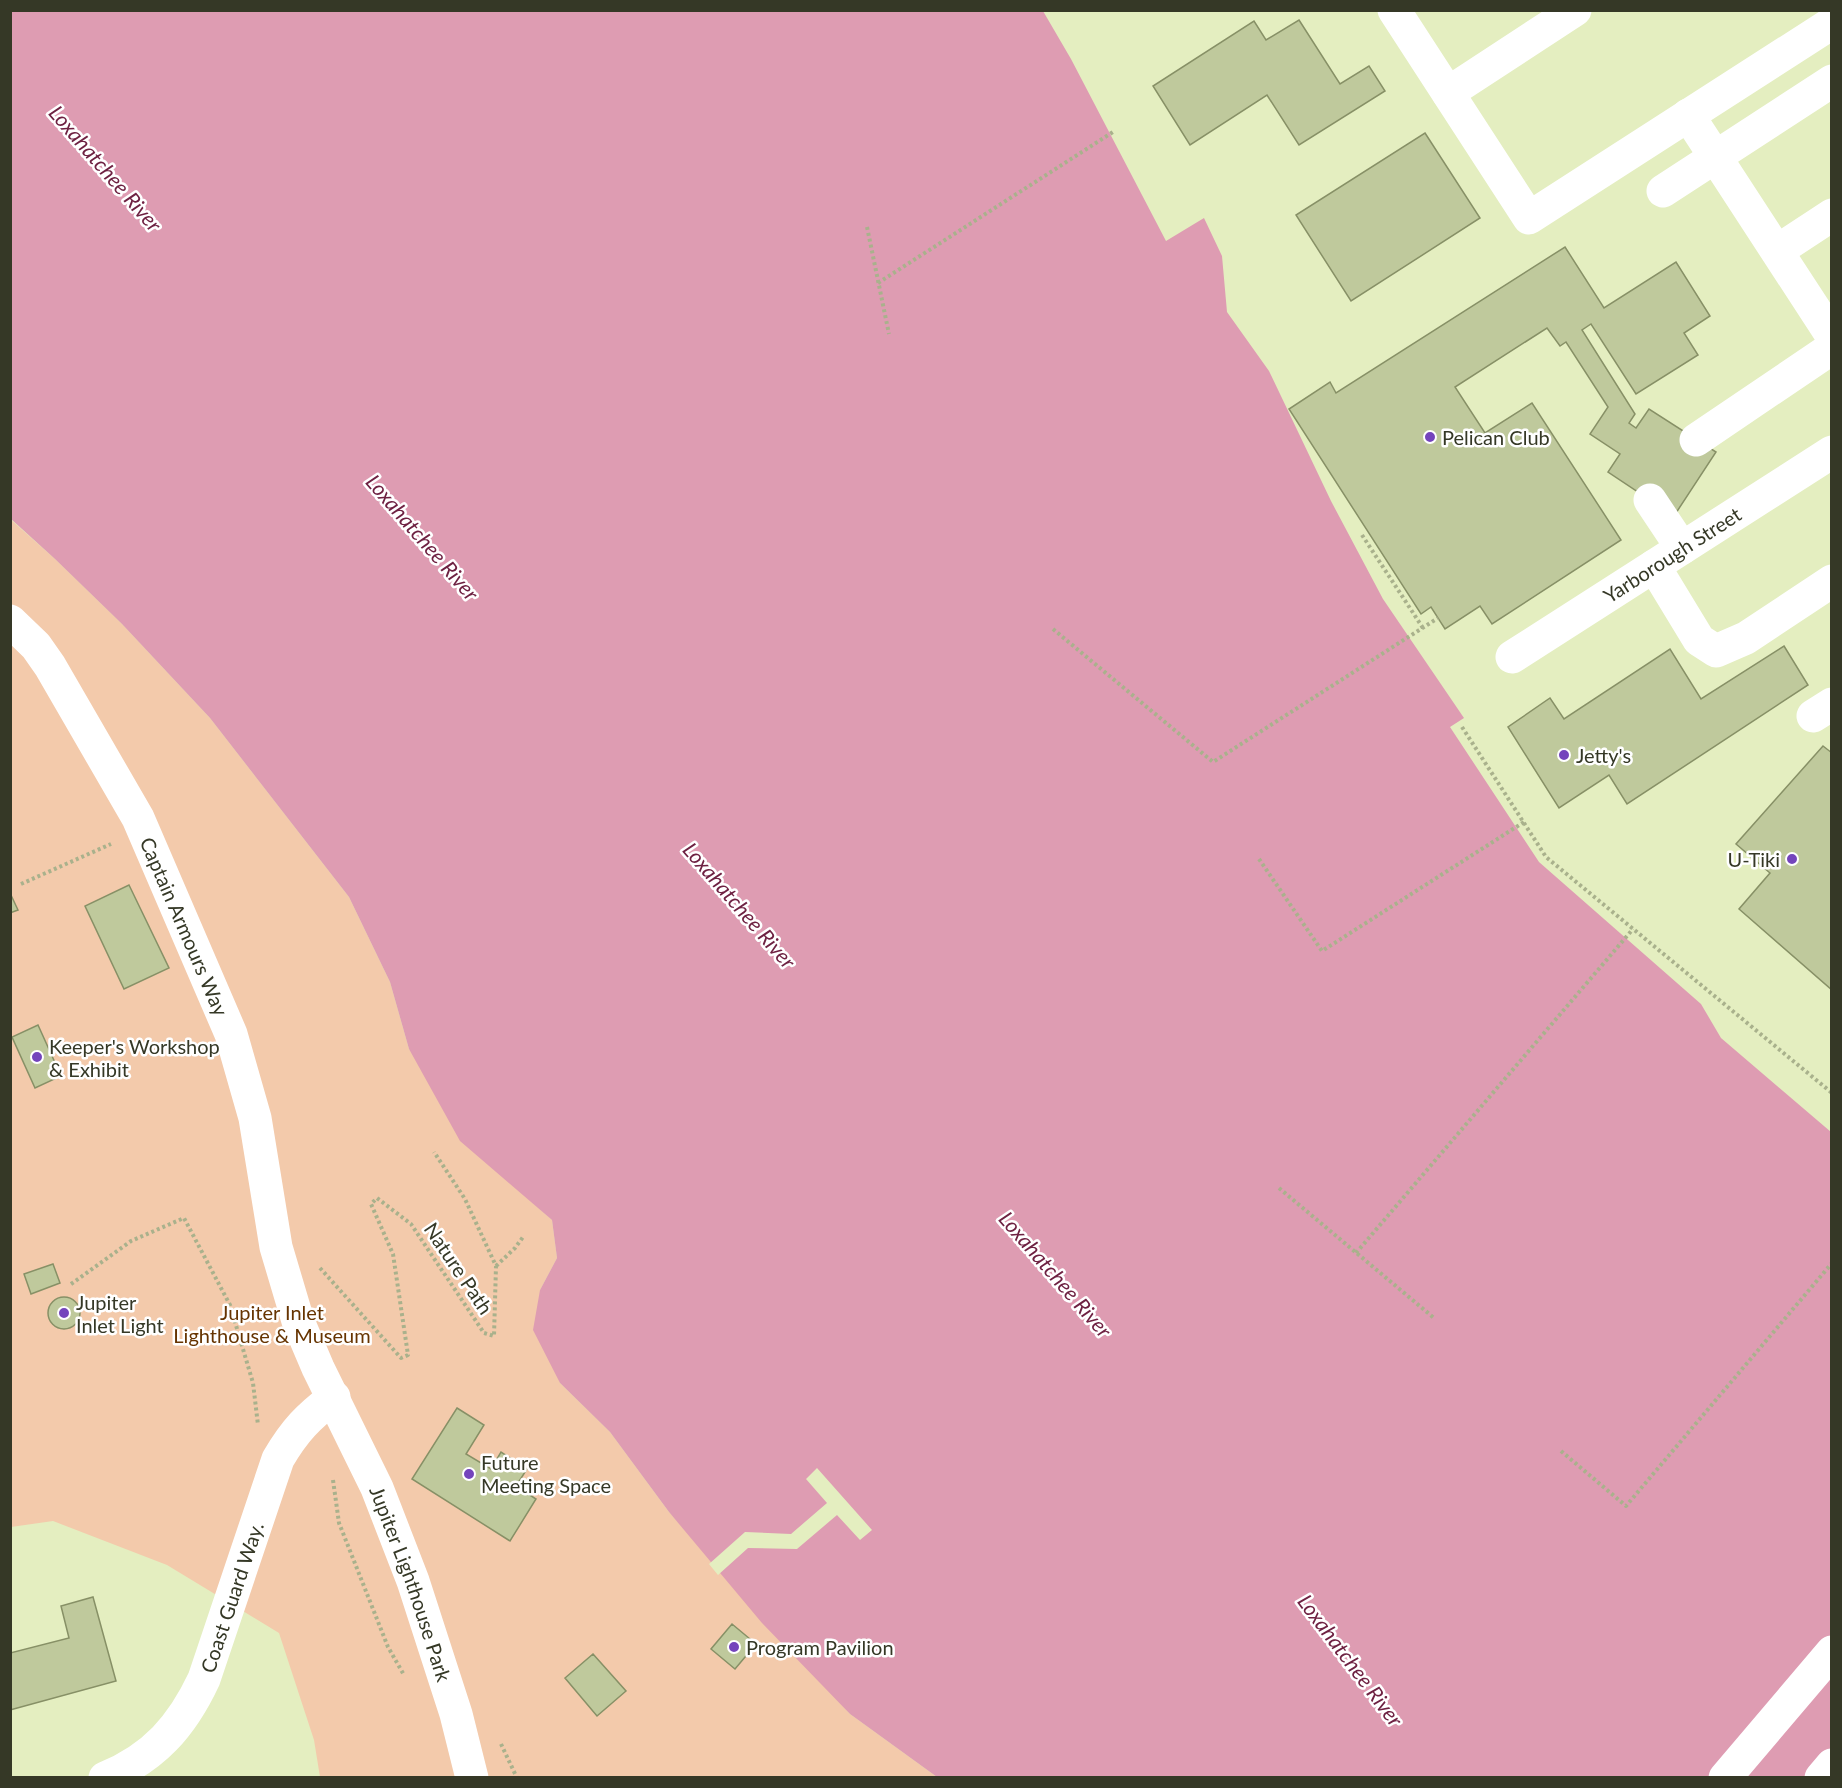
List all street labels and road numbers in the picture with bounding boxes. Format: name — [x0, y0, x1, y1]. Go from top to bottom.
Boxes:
street label: Yarborough Street — [1599, 502, 1745, 607]
street label: Captain Armours Way — [136, 833, 234, 1020]
street label: Nature Path — [420, 1218, 498, 1318]
street label: Jupiter Lighthouse Park — [365, 1482, 457, 1685]
street label: Coast Guard Way. — [195, 1519, 268, 1676]

